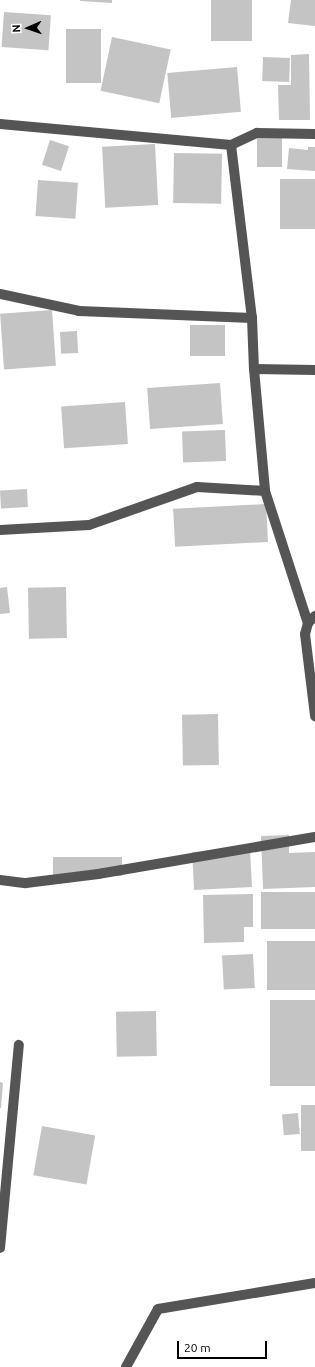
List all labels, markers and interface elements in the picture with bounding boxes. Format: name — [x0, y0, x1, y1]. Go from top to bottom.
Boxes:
north arrow — [8, 8, 48, 48]
text: N — [10, 24, 22, 33]
scale bar — [179, 1333, 269, 1359]
text: 20 m — [184, 1341, 211, 1354]

